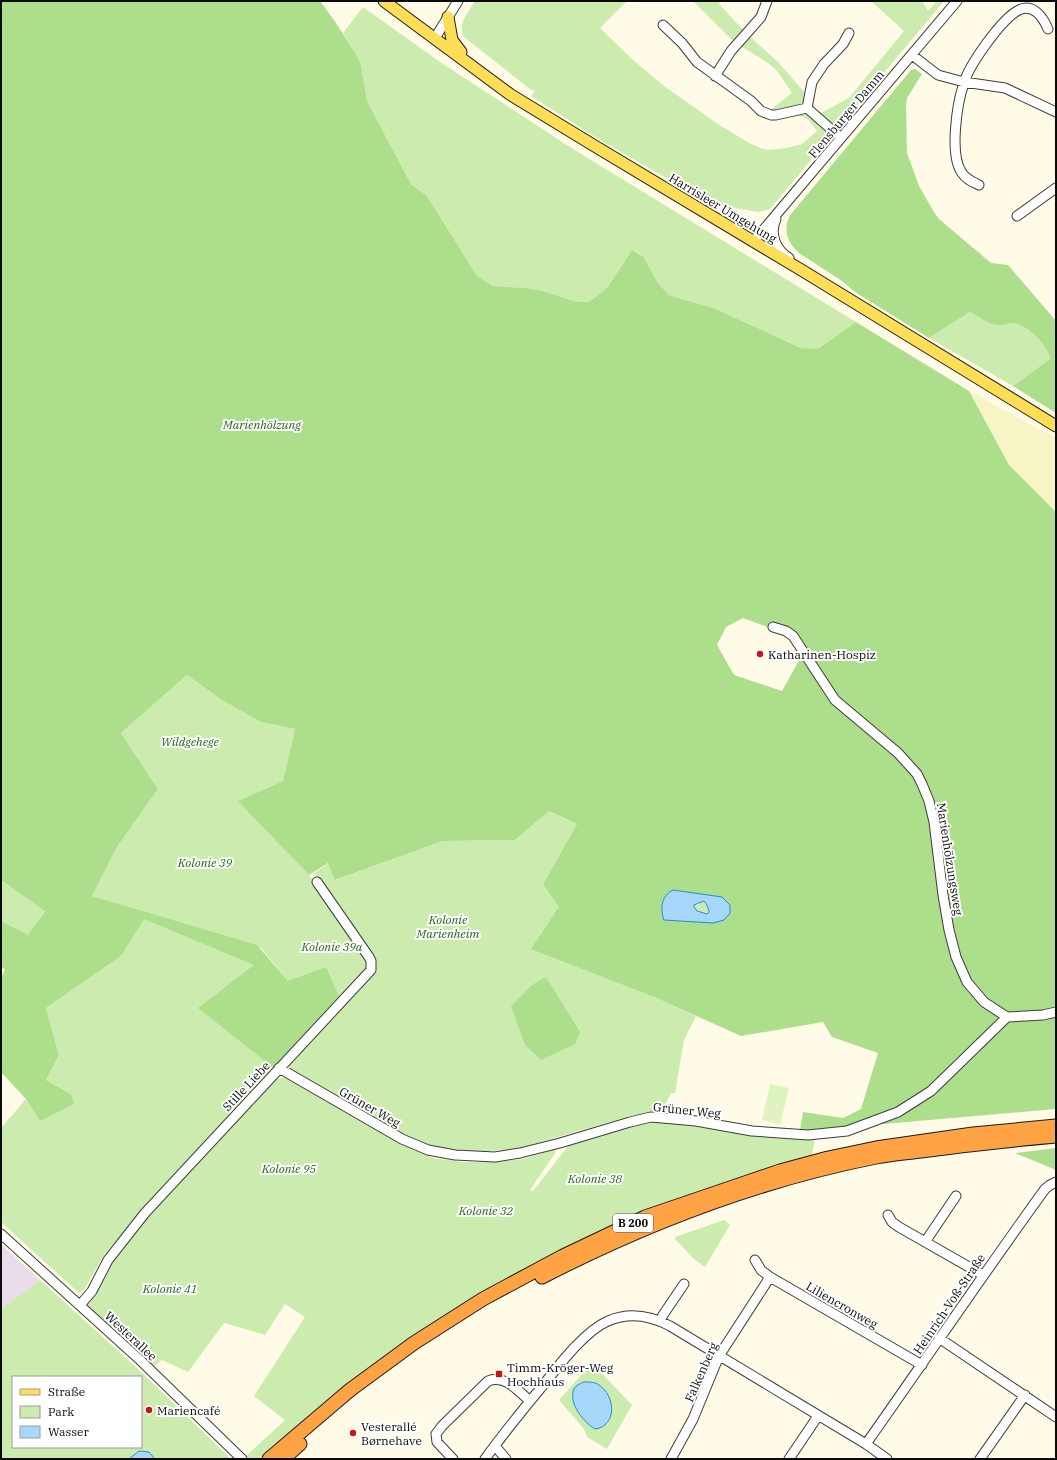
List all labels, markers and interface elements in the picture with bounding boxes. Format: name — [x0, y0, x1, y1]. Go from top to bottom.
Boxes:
street label: Flensburger Damm — [805, 67, 887, 161]
street label: Harrisleer Umgehung — [666, 170, 780, 246]
park label: Marienhölzung — [222, 417, 301, 432]
place label: Katharinen-Hospiz — [768, 647, 876, 662]
marker: Katharinen-Hospiz — [755, 649, 765, 659]
park label: Wildgehege — [161, 734, 220, 749]
street label: Marienhölzungsweg — [934, 802, 966, 917]
park label: Kolonie 39 — [177, 855, 233, 870]
park label: Kolonie Marienheim — [416, 912, 479, 941]
park label: Kolonie 39a — [301, 939, 363, 954]
street label: Stille Liebe — [219, 1058, 273, 1114]
street label: Grüner Weg — [337, 1084, 404, 1131]
street label: Grüner Weg — [652, 1099, 722, 1121]
park label: Kolonie 95 — [261, 1161, 317, 1176]
park label: Kolonie 38 — [567, 1171, 623, 1186]
park label: Kolonie 32 — [458, 1203, 514, 1218]
road number: B 200 — [613, 1214, 653, 1232]
street label: Heinrich-Voß-Straße — [910, 1251, 988, 1357]
street label: Liliencronweg — [803, 1278, 881, 1332]
park label: Kolonie 41 — [142, 1281, 197, 1296]
street label: Westerallee — [102, 1308, 160, 1364]
street label: Falkenberg — [681, 1339, 721, 1404]
place label: Timm-Kröger-Weg Hochhaus — [507, 1360, 614, 1389]
marker: Timm-Kröger-Weg Hochhaus — [494, 1369, 504, 1379]
legend — [12, 1376, 142, 1448]
text: Straße — [48, 1384, 85, 1399]
place label: Mariencafé — [157, 1403, 220, 1418]
text: Park — [48, 1404, 74, 1419]
marker: Mariencafé — [144, 1405, 154, 1415]
place label: Vesterallé Børnehave — [361, 1419, 422, 1448]
text: Wasser — [48, 1424, 90, 1439]
marker: Vesterallé Børnehave — [348, 1428, 358, 1438]

